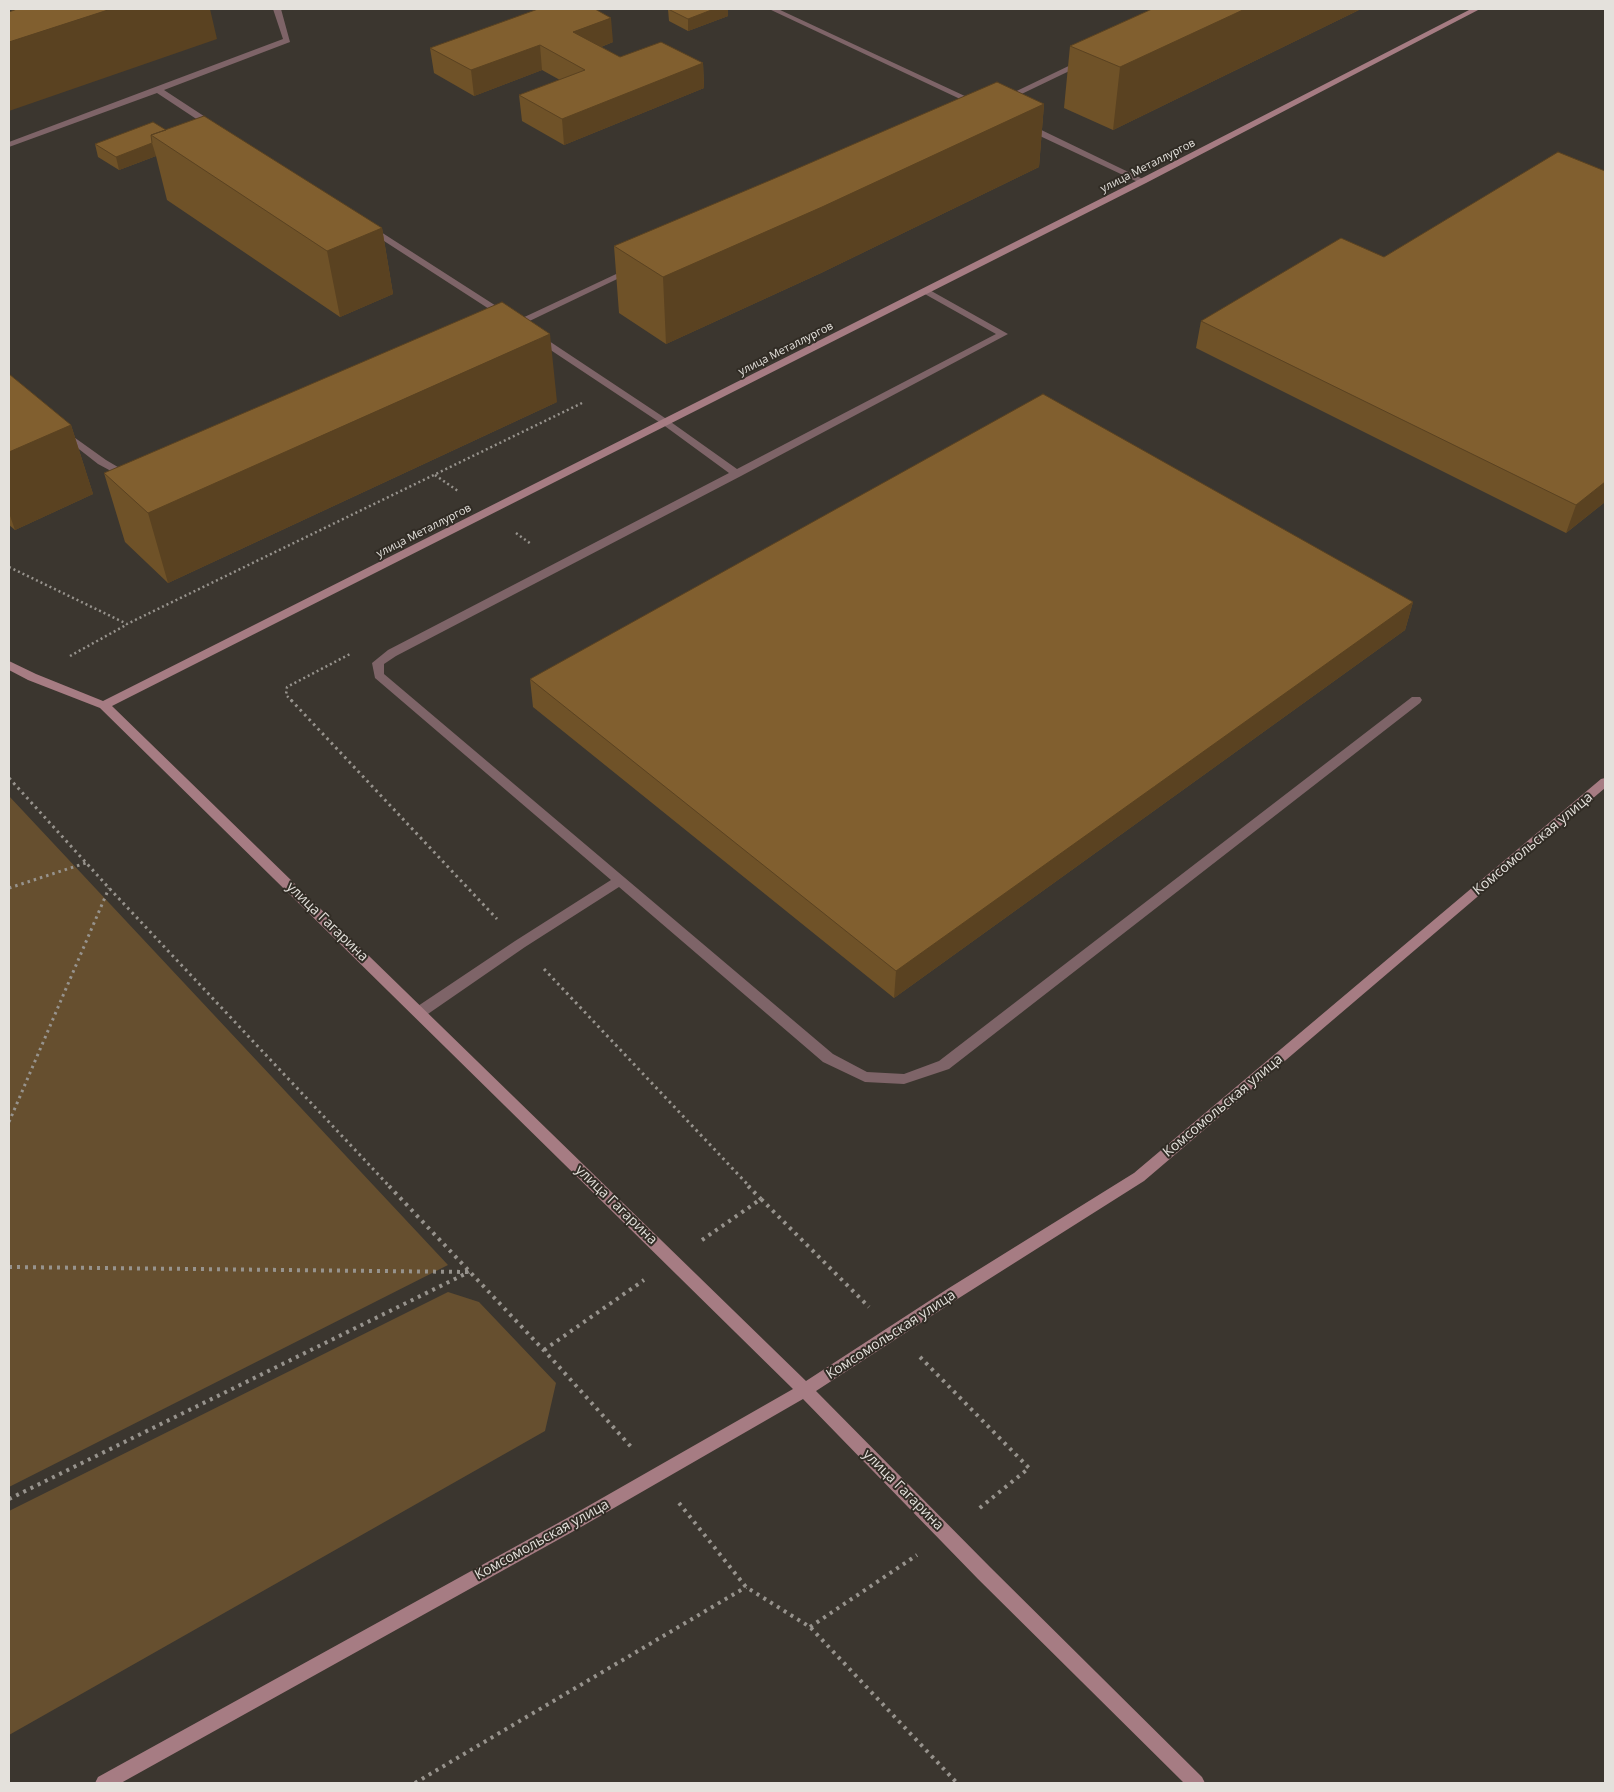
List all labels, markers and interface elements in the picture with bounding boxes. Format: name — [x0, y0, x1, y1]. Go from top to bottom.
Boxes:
street label: улица Металлургов — [1098, 136, 1198, 196]
street label: улица Металлургов — [736, 319, 836, 379]
street label: улица Металлургов — [374, 501, 474, 561]
street label: Комсомольская улица — [1470, 789, 1596, 899]
street label: улица Гагарина — [283, 879, 371, 965]
street label: Комсомольская улица — [1160, 1051, 1286, 1161]
street label: улица Гагарина — [572, 1162, 660, 1248]
street label: Комсомольская улица — [823, 1287, 959, 1383]
street label: улица Гагарина — [859, 1446, 947, 1534]
street label: Комсомольская улица — [472, 1496, 612, 1584]

